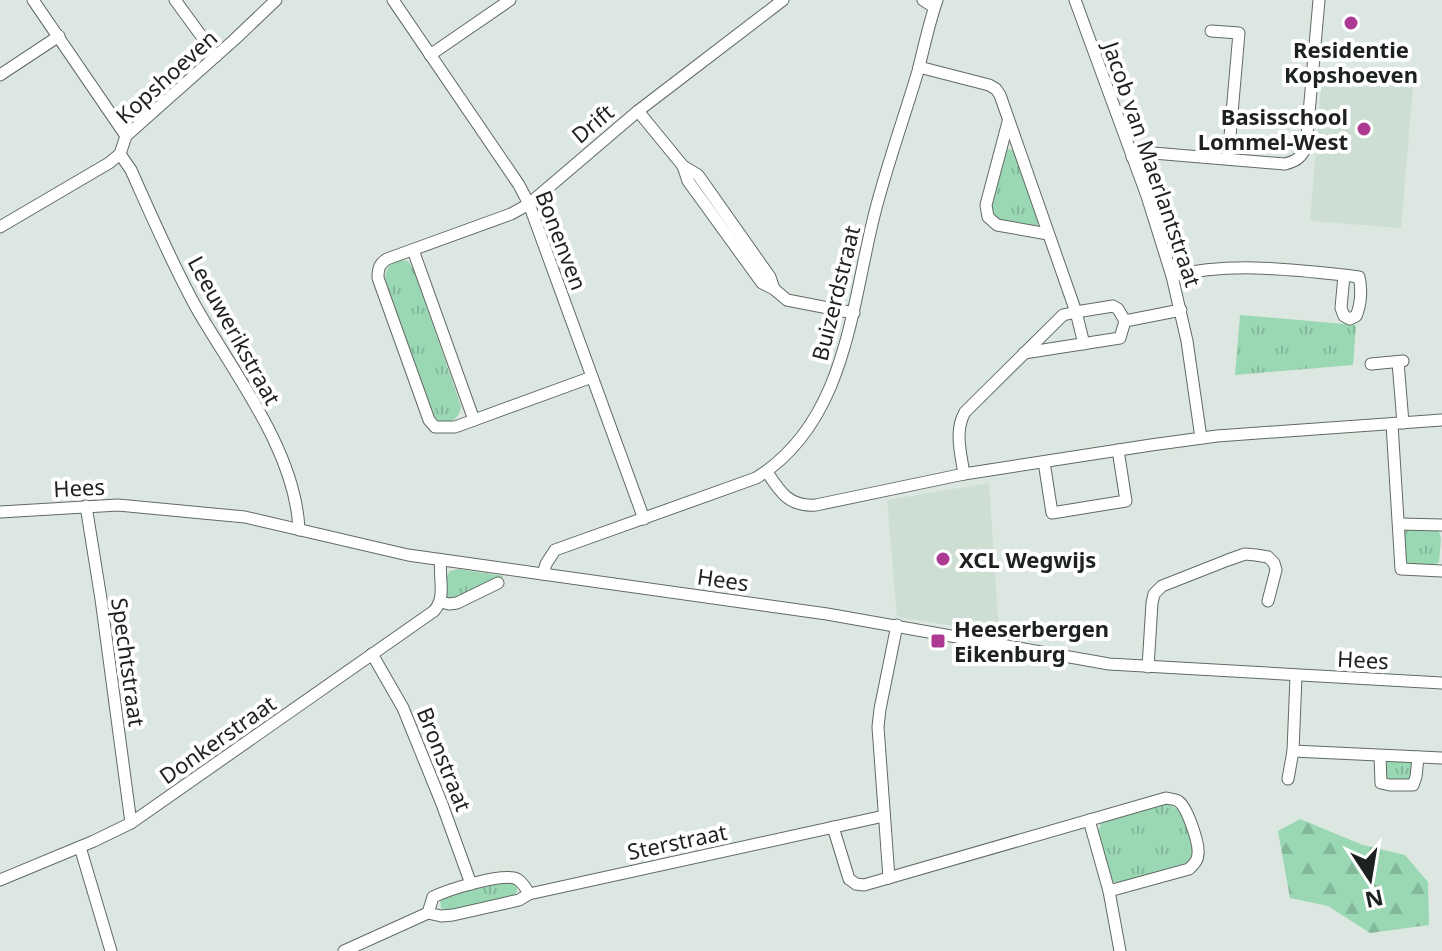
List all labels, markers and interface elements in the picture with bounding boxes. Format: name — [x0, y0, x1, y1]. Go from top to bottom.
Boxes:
marker: Residentie Kopshoeven — [1342, 14, 1360, 32]
street label: Kopshoeven — [109, 22, 223, 130]
place label: Residentie Kopshoeven — [1284, 34, 1418, 89]
street label: Jacob van Maerlantstraat — [1096, 36, 1209, 291]
street label: Drift — [565, 97, 619, 149]
place label: Basisschool Lommel-West — [1198, 101, 1348, 156]
marker: Basisschool Lommel-West — [1355, 120, 1373, 138]
street label: Bonenven — [529, 186, 595, 294]
street label: Buizerdstraat — [804, 222, 866, 364]
street label: Leeuwerikstraat — [182, 250, 288, 410]
street label: Hees — [52, 471, 106, 503]
place label: XCL Wegwijs — [959, 544, 1096, 574]
marker: XCL Wegwijs — [934, 550, 952, 568]
street label: Hees — [695, 561, 751, 597]
street label: Spechtstraat — [105, 596, 153, 728]
place label: Heeserbergen Eikenburg — [954, 613, 1109, 668]
marker: Heeserbergen Eikenburg — [929, 632, 947, 650]
street label: Hees — [1336, 643, 1390, 675]
street label: Donkerstraat — [153, 688, 281, 790]
street label: Bronstraat — [411, 703, 479, 815]
street label: Sterstraat — [624, 816, 730, 866]
north arrow — [1330, 839, 1410, 919]
text: N — [1362, 883, 1386, 916]

